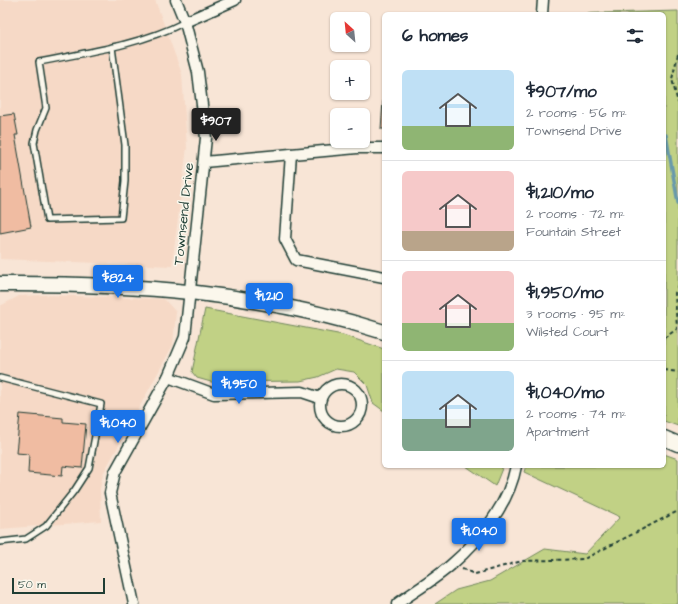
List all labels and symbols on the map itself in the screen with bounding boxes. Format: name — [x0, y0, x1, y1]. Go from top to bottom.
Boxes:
north arrow — [330, 12, 370, 52]
pin: $907 — [192, 108, 240, 142]
street label: Townsend Drive — [169, 161, 199, 266]
pin: $824 — [94, 265, 142, 299]
pin: $1,210 — [236, 283, 302, 317]
pin: $1,950 — [206, 371, 272, 405]
pin: $1,040 — [85, 410, 151, 444]
pin: $1,040 — [446, 518, 512, 552]
scale bar — [12, 576, 105, 595]

